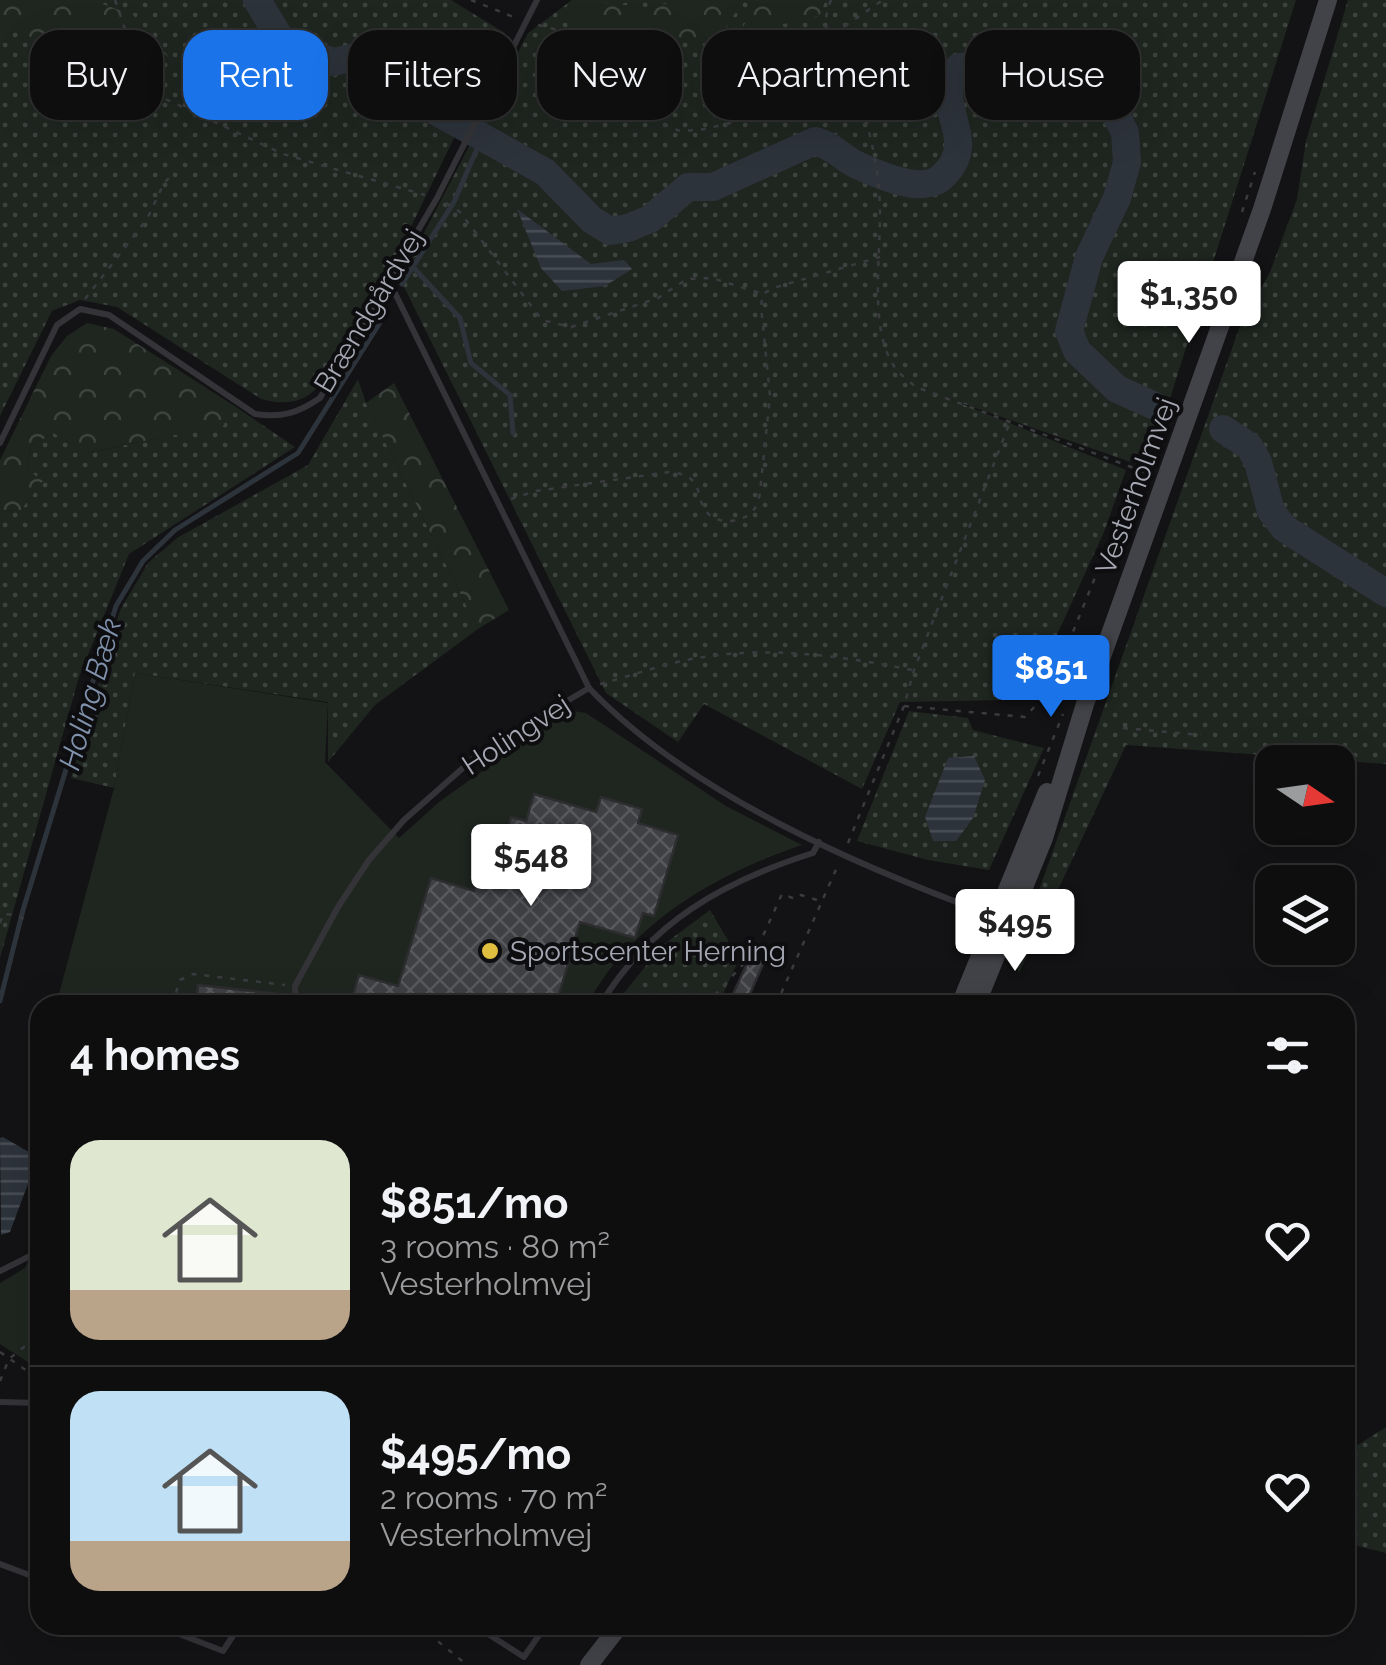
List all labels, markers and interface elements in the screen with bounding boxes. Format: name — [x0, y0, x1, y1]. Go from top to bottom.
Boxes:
chip: Buy — [30, 30, 163, 120]
chip: Rent — [183, 30, 328, 120]
chip: Filters — [348, 30, 517, 120]
chip: New — [537, 30, 682, 120]
chip: Apartment — [702, 30, 945, 120]
chip: House — [965, 30, 1140, 120]
street label: Brændgårdvej — [307, 223, 431, 399]
pin: $1,350 — [1108, 261, 1270, 346]
text: $1,350 — [1140, 275, 1238, 312]
street label: Vesterholmvej — [1089, 393, 1183, 579]
water label: Holing Bæk — [52, 614, 128, 774]
pin: $851 — [992, 635, 1110, 720]
text: $851 — [1014, 649, 1088, 686]
street label: Holingvej — [456, 688, 576, 782]
north arrow — [1255, 745, 1355, 845]
map controls — [1255, 745, 1355, 965]
pin: $548 — [472, 824, 590, 909]
text: $548 — [493, 838, 569, 875]
button: layers — [1255, 865, 1355, 965]
pin: $495 — [956, 889, 1074, 974]
text: $495 — [977, 903, 1053, 940]
place label: Sportscenter Herning — [510, 935, 786, 968]
marker: Sportscenter Herning — [479, 940, 501, 962]
icon: filters — [1260, 1028, 1315, 1083]
text: 4 homes — [70, 1031, 240, 1080]
text: $851/mo — [380, 1179, 569, 1228]
icon: home — [150, 1180, 270, 1300]
icon: heart — [1260, 1213, 1315, 1268]
text: 3 rooms · 80 m² — [380, 1228, 610, 1265]
text: Vesterholmvej — [380, 1265, 592, 1302]
text: $495/mo — [380, 1430, 571, 1479]
icon: home — [150, 1431, 270, 1551]
icon: heart — [1260, 1464, 1315, 1519]
text: 2 rooms · 70 m² — [380, 1479, 607, 1516]
text: Vesterholmvej — [380, 1516, 592, 1553]

